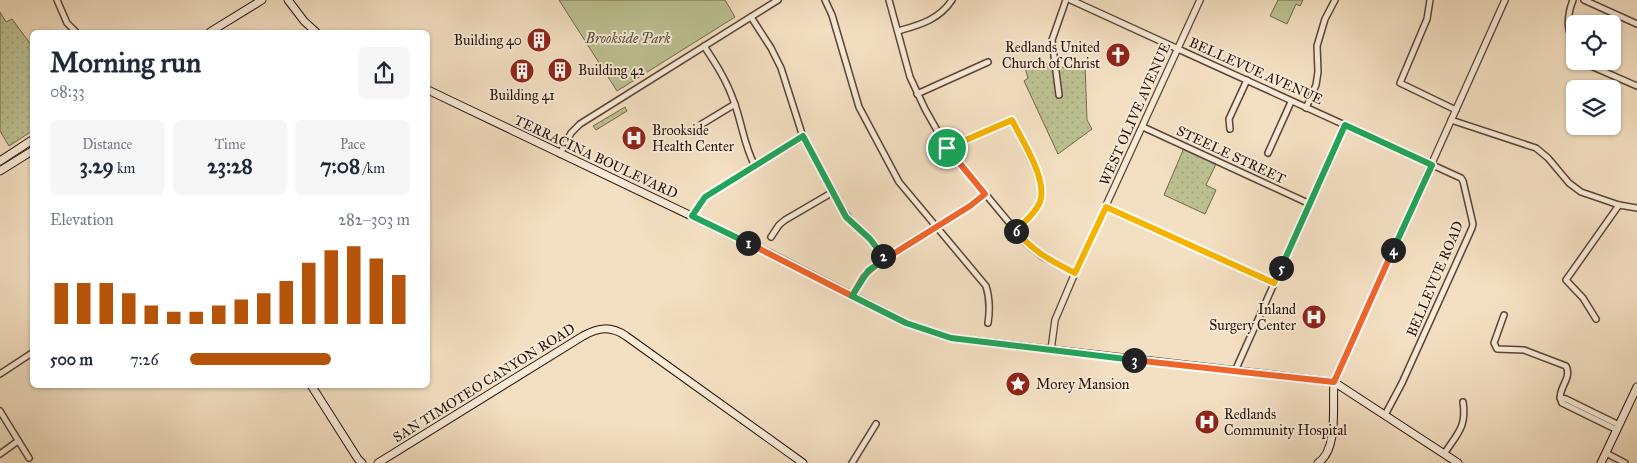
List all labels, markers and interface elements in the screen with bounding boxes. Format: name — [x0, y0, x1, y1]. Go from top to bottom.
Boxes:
map controls — [1566, 15, 1621, 135]
button: locate — [1566, 15, 1621, 70]
building icon: Building 40 — [526, 27, 552, 53]
park label: Brookside Park — [585, 30, 671, 47]
place label: Building 40 — [454, 32, 522, 49]
street label: BELLEVUE AVENUE — [1186, 34, 1326, 108]
place label: Redlands United Church of Christ — [1002, 39, 1100, 72]
street label: WEST OLIVE AVENUE — [1096, 40, 1174, 188]
church icon: Redlands United Church of Christ — [1105, 42, 1131, 68]
text: Morning run — [50, 45, 201, 80]
button: share — [358, 47, 410, 99]
building icon: Building 42 — [547, 57, 573, 83]
building icon: Building 41 — [509, 58, 535, 84]
place label: Building 42 — [578, 62, 645, 79]
button: layers — [1566, 80, 1621, 135]
text: 08:33 — [50, 82, 85, 101]
place label: Building 41 — [489, 87, 555, 104]
street label: TERRACINA BOULEVARD — [512, 112, 680, 202]
place label: Brookside Health Center — [652, 122, 735, 155]
street label: STEELE STREET — [1174, 122, 1289, 188]
hospital icon: Brookside Health Center — [621, 125, 647, 151]
pin — [926, 127, 968, 169]
icon: arrive — [933, 134, 961, 162]
text: Distance — [82, 136, 132, 153]
text: Time — [214, 136, 245, 153]
text: Pace — [340, 136, 365, 153]
text: 3.29 — [79, 153, 114, 179]
text: 23:28 — [207, 153, 253, 179]
text: 7:08 — [320, 153, 360, 179]
text: km — [114, 160, 135, 177]
text: /km — [360, 160, 385, 177]
text: Elevation — [50, 210, 114, 229]
text: 282–303 m — [338, 210, 410, 229]
pin: 6 — [1004, 218, 1028, 244]
street label: BELLEVUE ROAD — [1403, 219, 1467, 339]
text: 6 — [1013, 223, 1020, 240]
pin: 1 — [736, 230, 760, 256]
text: 1 — [746, 235, 751, 252]
pin: 4 — [1380, 238, 1406, 262]
text: 4 — [1390, 242, 1397, 259]
pin: 2 — [870, 244, 896, 268]
text: 2 — [880, 248, 887, 265]
pin: 5 — [1268, 256, 1294, 280]
text: 5 — [1278, 260, 1285, 277]
place label: Inland Surgery Center — [1209, 301, 1297, 334]
hospital icon: Inland Surgery Center — [1301, 304, 1327, 330]
street label: SAN TIMOTEO CANYON ROAD — [390, 320, 578, 446]
pin: 3 — [1122, 348, 1146, 372]
text: 500 m — [50, 350, 93, 369]
text: 7:26 — [130, 350, 159, 369]
text: 3 — [1132, 352, 1137, 369]
place icon: Morey Mansion — [1005, 371, 1031, 397]
place label: Morey Mansion — [1036, 376, 1130, 393]
place label: Redlands Community Hospital — [1224, 406, 1347, 439]
hospital icon: Redlands Community Hospital — [1194, 409, 1220, 435]

